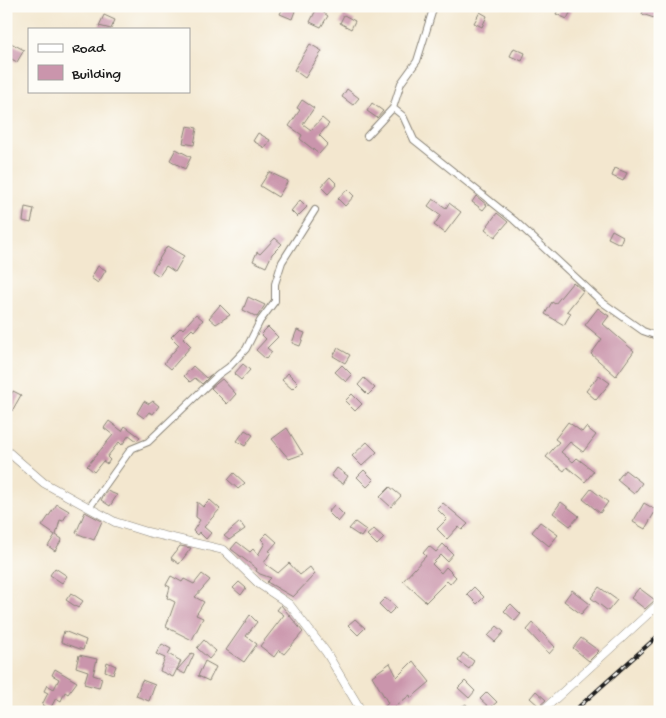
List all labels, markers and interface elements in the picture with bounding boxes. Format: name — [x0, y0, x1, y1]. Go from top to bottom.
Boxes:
legend — [28, 28, 190, 92]
text: Road — [72, 40, 106, 58]
text: Building — [71, 66, 121, 84]

